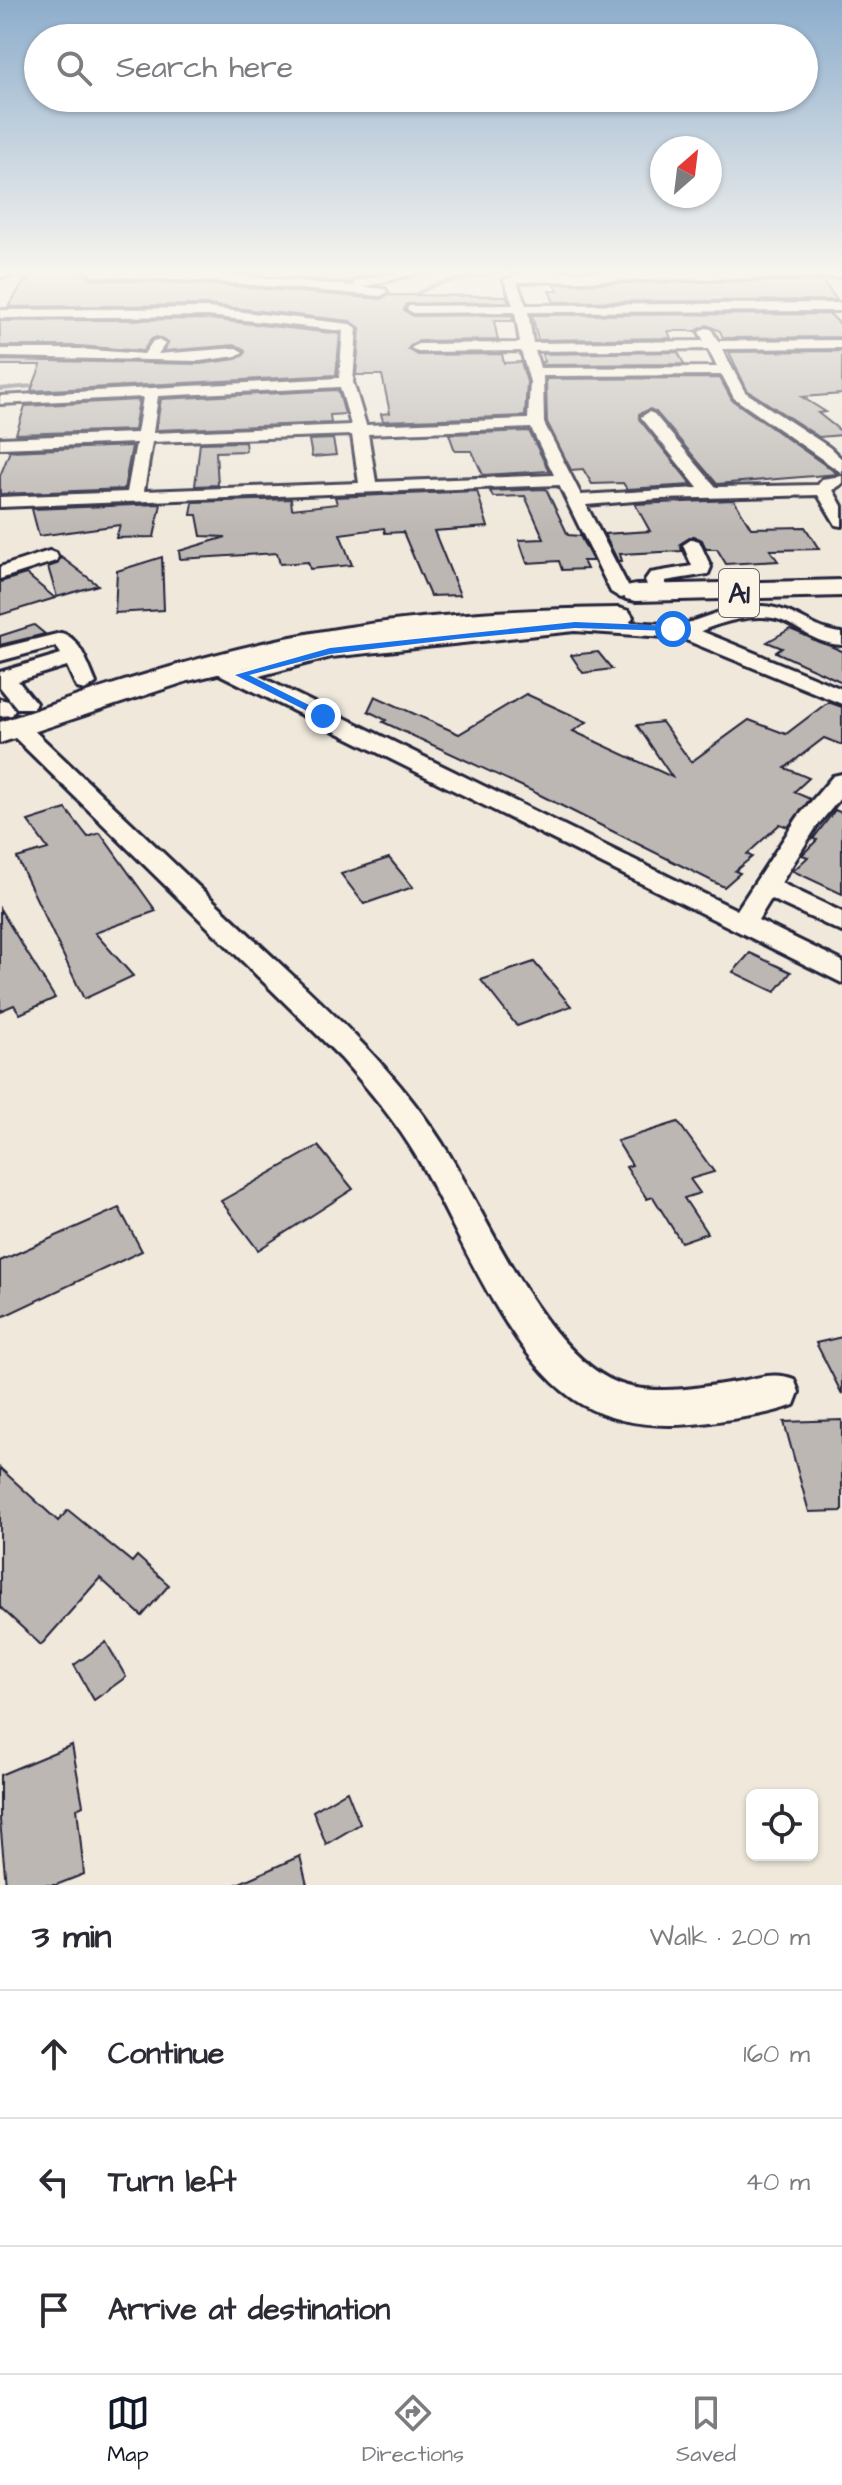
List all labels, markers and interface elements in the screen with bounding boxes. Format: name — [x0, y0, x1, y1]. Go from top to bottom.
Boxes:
search box — [24, 24, 818, 112]
icon: search — [52, 46, 96, 90]
text: Search here — [116, 47, 293, 89]
north arrow — [650, 136, 722, 208]
road number: A1 — [719, 569, 759, 617]
route start — [655, 611, 691, 647]
route end — [305, 698, 341, 734]
map controls — [746, 1789, 818, 1861]
button: locate — [746, 1789, 818, 1861]
text: 3 min — [32, 1913, 112, 1961]
text: Walk · 200 m — [649, 1919, 810, 1955]
icon: ahead — [32, 2032, 76, 2076]
text: Continue — [108, 2033, 224, 2075]
text: 160 m — [743, 2036, 810, 2072]
icon: left — [32, 2160, 76, 2204]
text: Turn left — [108, 2161, 236, 2203]
text: 40 m — [745, 2164, 810, 2200]
icon: arrive — [32, 2288, 76, 2332]
text: Arrive at destination — [108, 2289, 390, 2331]
tab: Map — [106, 2391, 150, 2470]
tab: Directions — [362, 2391, 464, 2470]
tab: Saved — [676, 2391, 736, 2470]

